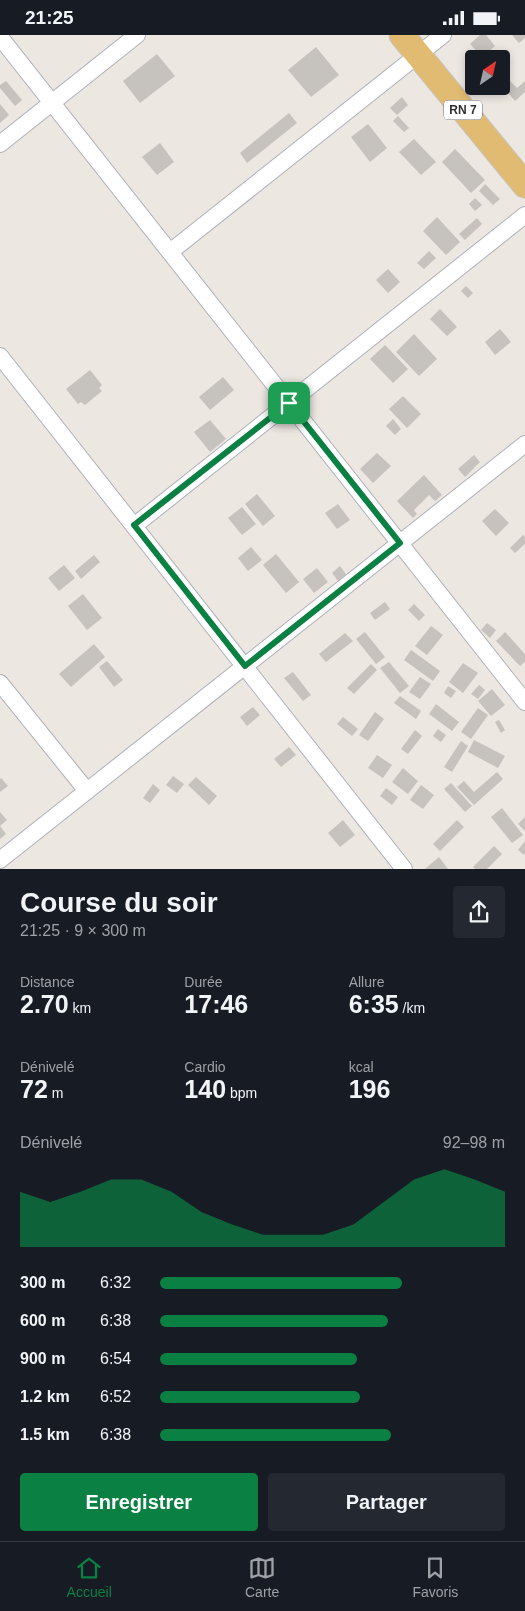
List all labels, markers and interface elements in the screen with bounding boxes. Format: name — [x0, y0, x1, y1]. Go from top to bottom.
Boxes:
text: 21:25 — [25, 7, 74, 28]
north arrow — [465, 50, 510, 95]
map controls — [465, 50, 510, 95]
road number: RN 7 — [444, 101, 482, 119]
pin — [268, 382, 310, 424]
icon: arrive — [275, 389, 303, 417]
button: share — [453, 886, 505, 938]
text: Course du soir — [20, 887, 218, 918]
text: 21:25 · 9 × 300 m — [20, 922, 146, 939]
text: Distance — [20, 974, 74, 990]
text: Durée — [184, 974, 222, 990]
text: Allure — [349, 974, 384, 990]
text: 2.70 — [20, 990, 69, 1018]
text: 17:46 — [184, 990, 248, 1018]
text: 6:35 — [349, 990, 399, 1018]
text: km — [69, 1000, 91, 1016]
text: /km — [399, 1000, 425, 1016]
text: Dénivelé — [20, 1059, 74, 1075]
text: Cardio — [184, 1059, 226, 1075]
text: kcal — [349, 1059, 374, 1075]
text: 72 — [20, 1075, 48, 1103]
text: 140 — [184, 1075, 226, 1103]
text: 196 — [349, 1075, 390, 1103]
text: m — [48, 1085, 63, 1101]
text: bpm — [226, 1085, 257, 1101]
text: Dénivelé — [20, 1134, 82, 1151]
text: 92–98 m — [443, 1134, 505, 1151]
text: 300 m — [20, 1274, 65, 1291]
text: 6:32 — [100, 1274, 131, 1291]
text: 600 m — [20, 1312, 65, 1329]
text: 6:38 — [100, 1312, 131, 1329]
text: 900 m — [20, 1350, 65, 1367]
text: 6:54 — [100, 1350, 131, 1367]
text: 1.2 km — [20, 1388, 70, 1405]
text: 6:52 — [100, 1388, 131, 1405]
text: 1.5 km — [20, 1426, 70, 1443]
text: 6:38 — [100, 1426, 131, 1443]
button: Enregistrer — [20, 1473, 258, 1531]
button: Partager — [268, 1473, 505, 1531]
tab: Accueil — [67, 1554, 112, 1600]
tab: Carte — [245, 1554, 279, 1600]
tab: Favoris — [412, 1554, 458, 1600]

